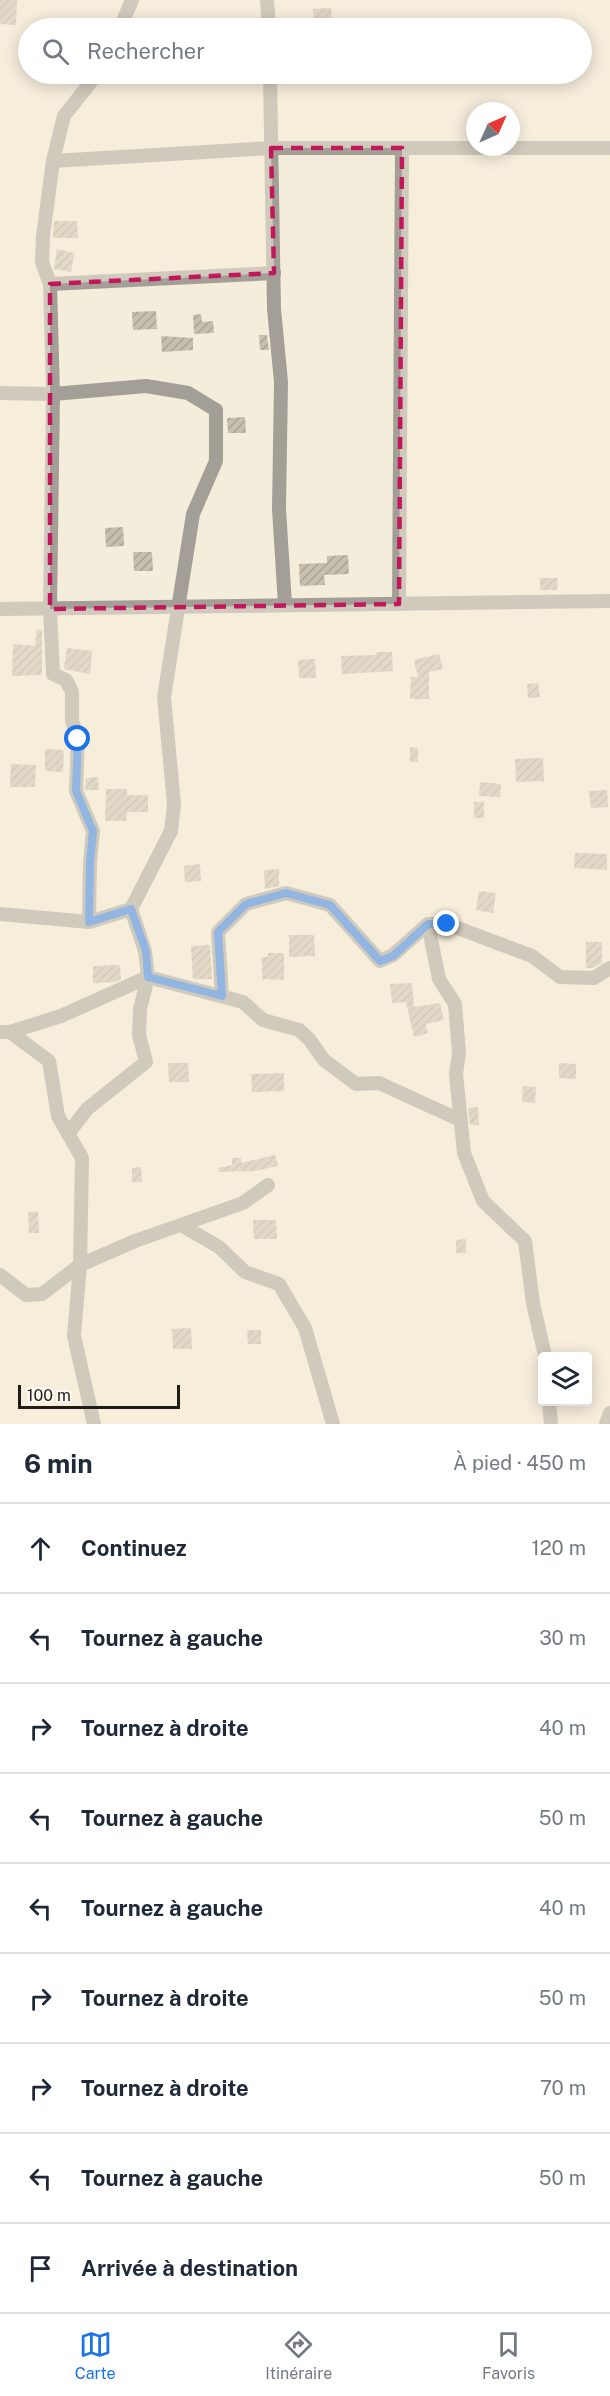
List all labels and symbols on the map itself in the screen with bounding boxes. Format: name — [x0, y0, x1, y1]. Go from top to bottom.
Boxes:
north arrow — [466, 102, 520, 156]
route start — [64, 725, 90, 751]
route end — [433, 910, 459, 936]
scale bar — [18, 1382, 180, 1410]

